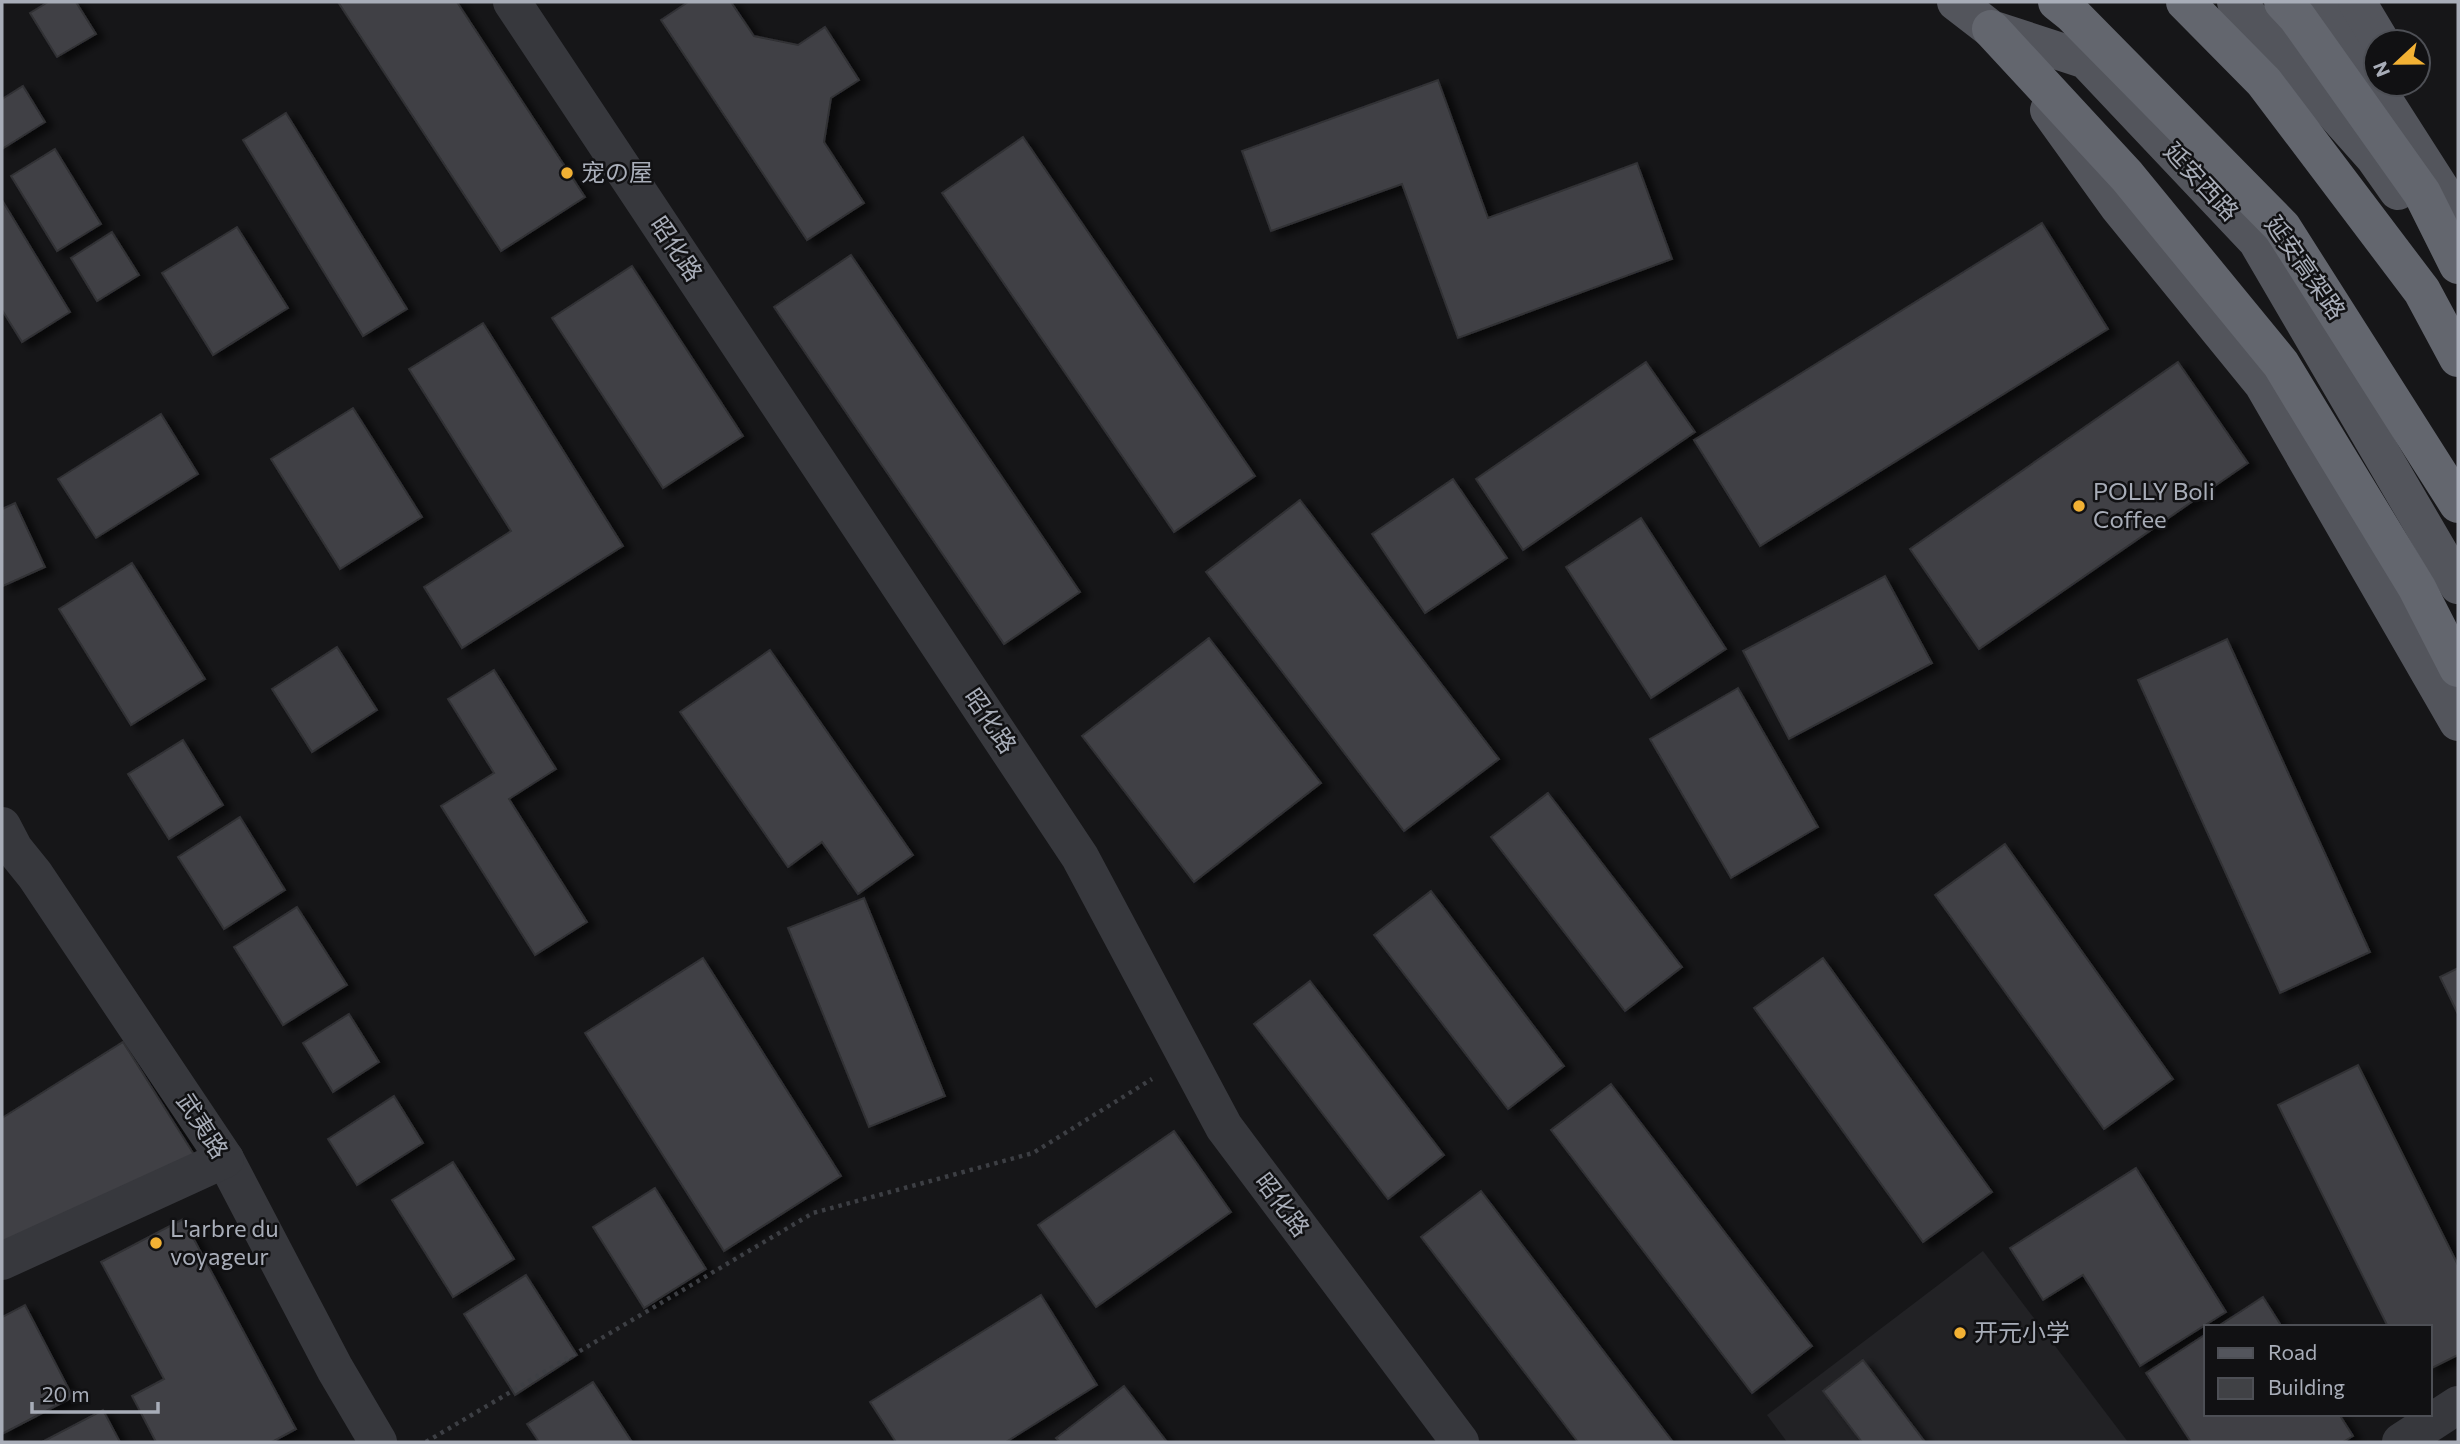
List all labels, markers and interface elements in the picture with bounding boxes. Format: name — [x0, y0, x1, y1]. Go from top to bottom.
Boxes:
north arrow — [2362, 28, 2432, 98]
text: N — [2367, 59, 2394, 80]
street label: 延安西路 — [2159, 136, 2245, 226]
place label: 宠の屋 — [581, 157, 653, 186]
marker: 宠の屋 — [559, 165, 575, 181]
street label: 昭化路 — [645, 210, 709, 286]
street label: 延安高架路 — [2260, 210, 2353, 325]
place label: POLLY Boli Coffee — [2093, 476, 2215, 533]
marker: POLLY Boli Coffee — [2071, 498, 2087, 514]
street label: 昭化路 — [959, 682, 1023, 758]
street label: 武夷路 — [171, 1087, 235, 1163]
street label: 昭化路 — [1250, 1167, 1316, 1242]
place label: L'arbre du voyageur — [170, 1213, 279, 1270]
marker: L'arbre du voyageur — [148, 1235, 164, 1251]
place label: 开元小学 — [1974, 1317, 2070, 1346]
marker: 开元小学 — [1952, 1325, 1968, 1341]
legend — [2204, 1325, 2432, 1416]
text: Road — [2268, 1339, 2317, 1364]
scale bar — [32, 1370, 158, 1414]
text: Building — [2268, 1374, 2345, 1399]
text: 20 m — [42, 1381, 90, 1406]

